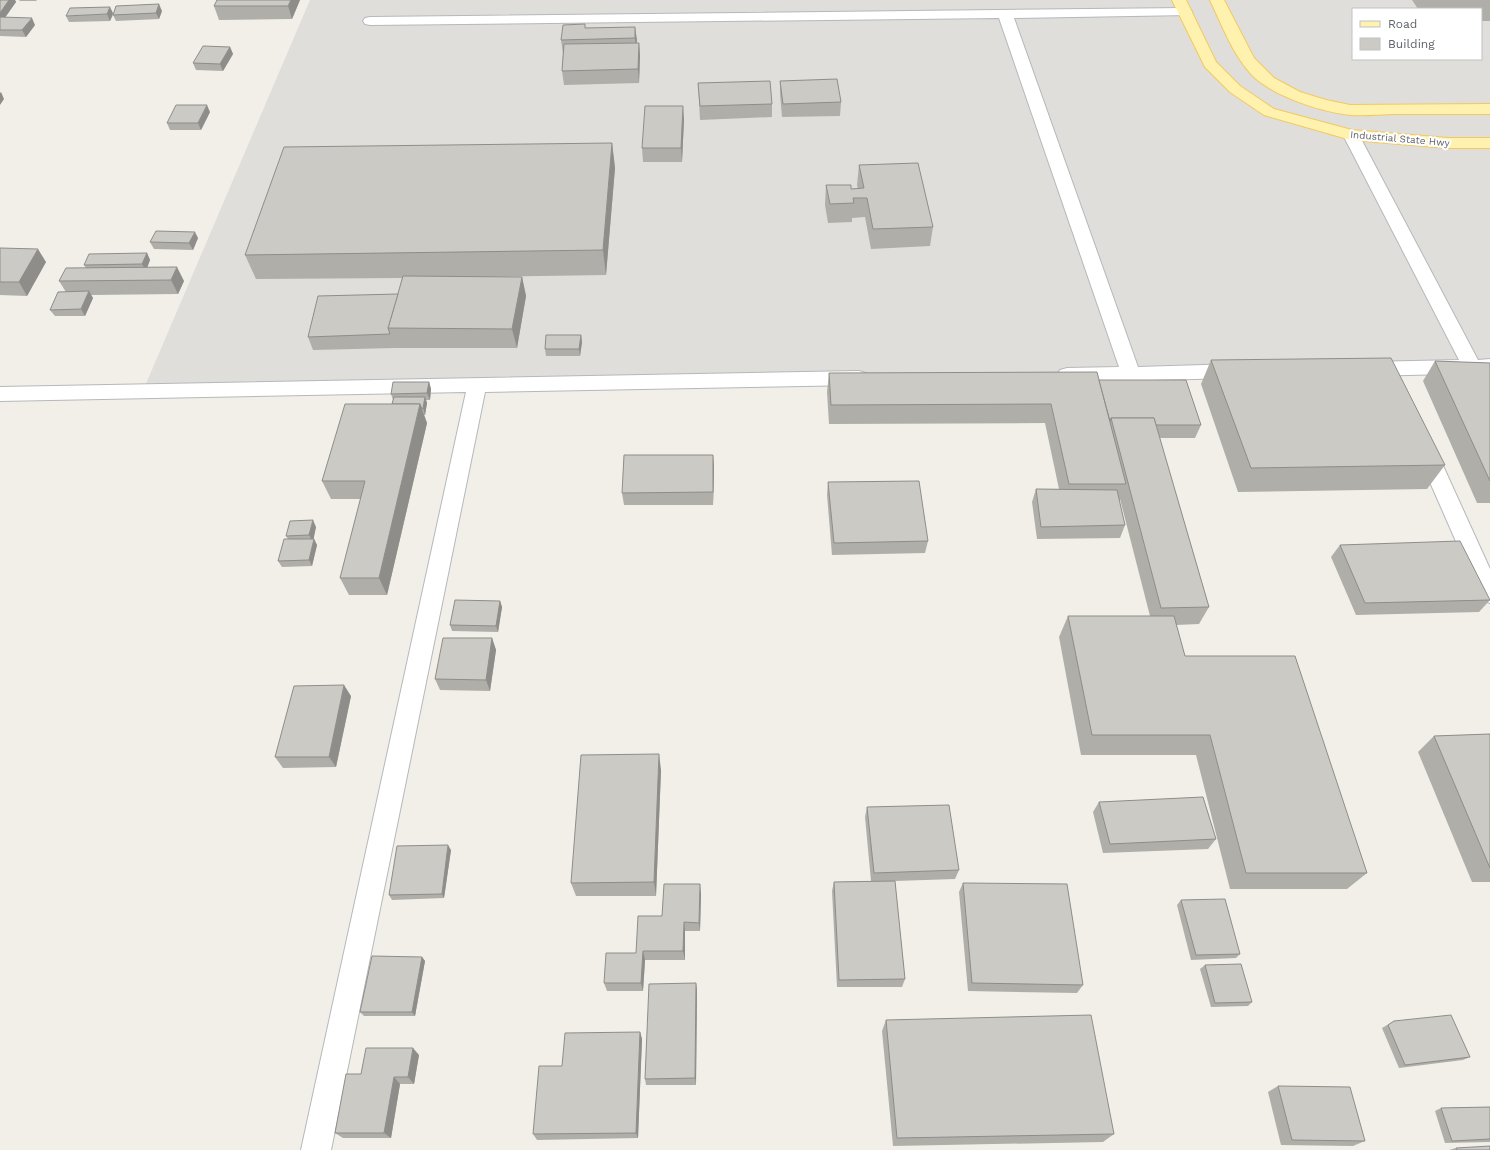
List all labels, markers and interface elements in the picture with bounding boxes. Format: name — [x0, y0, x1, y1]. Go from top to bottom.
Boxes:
legend — [1352, 8, 1482, 60]
text: Road — [1388, 17, 1417, 31]
text: Building — [1388, 37, 1435, 51]
street label: Industrial State Hwy — [1350, 129, 1451, 148]

